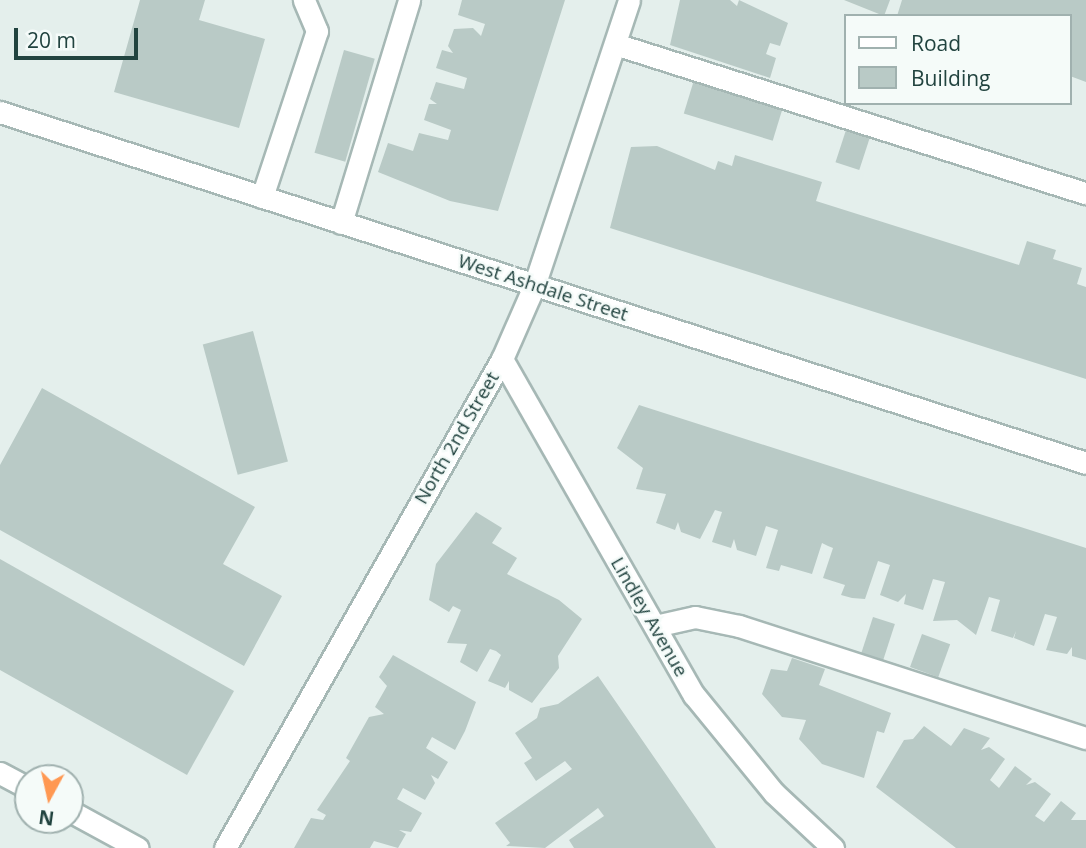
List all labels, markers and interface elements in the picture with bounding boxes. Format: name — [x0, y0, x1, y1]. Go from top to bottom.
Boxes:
scale bar — [18, 14, 142, 58]
legend — [844, 14, 1072, 105]
text: 20 m — [27, 26, 76, 54]
text: Road — [911, 29, 961, 57]
text: Building — [911, 64, 990, 92]
street label: West Ashdale Street — [455, 250, 631, 326]
street label: North 2nd Street — [410, 368, 504, 508]
street label: Lindley Avenue — [606, 553, 692, 681]
north arrow — [14, 764, 84, 834]
text: N — [37, 804, 56, 832]

